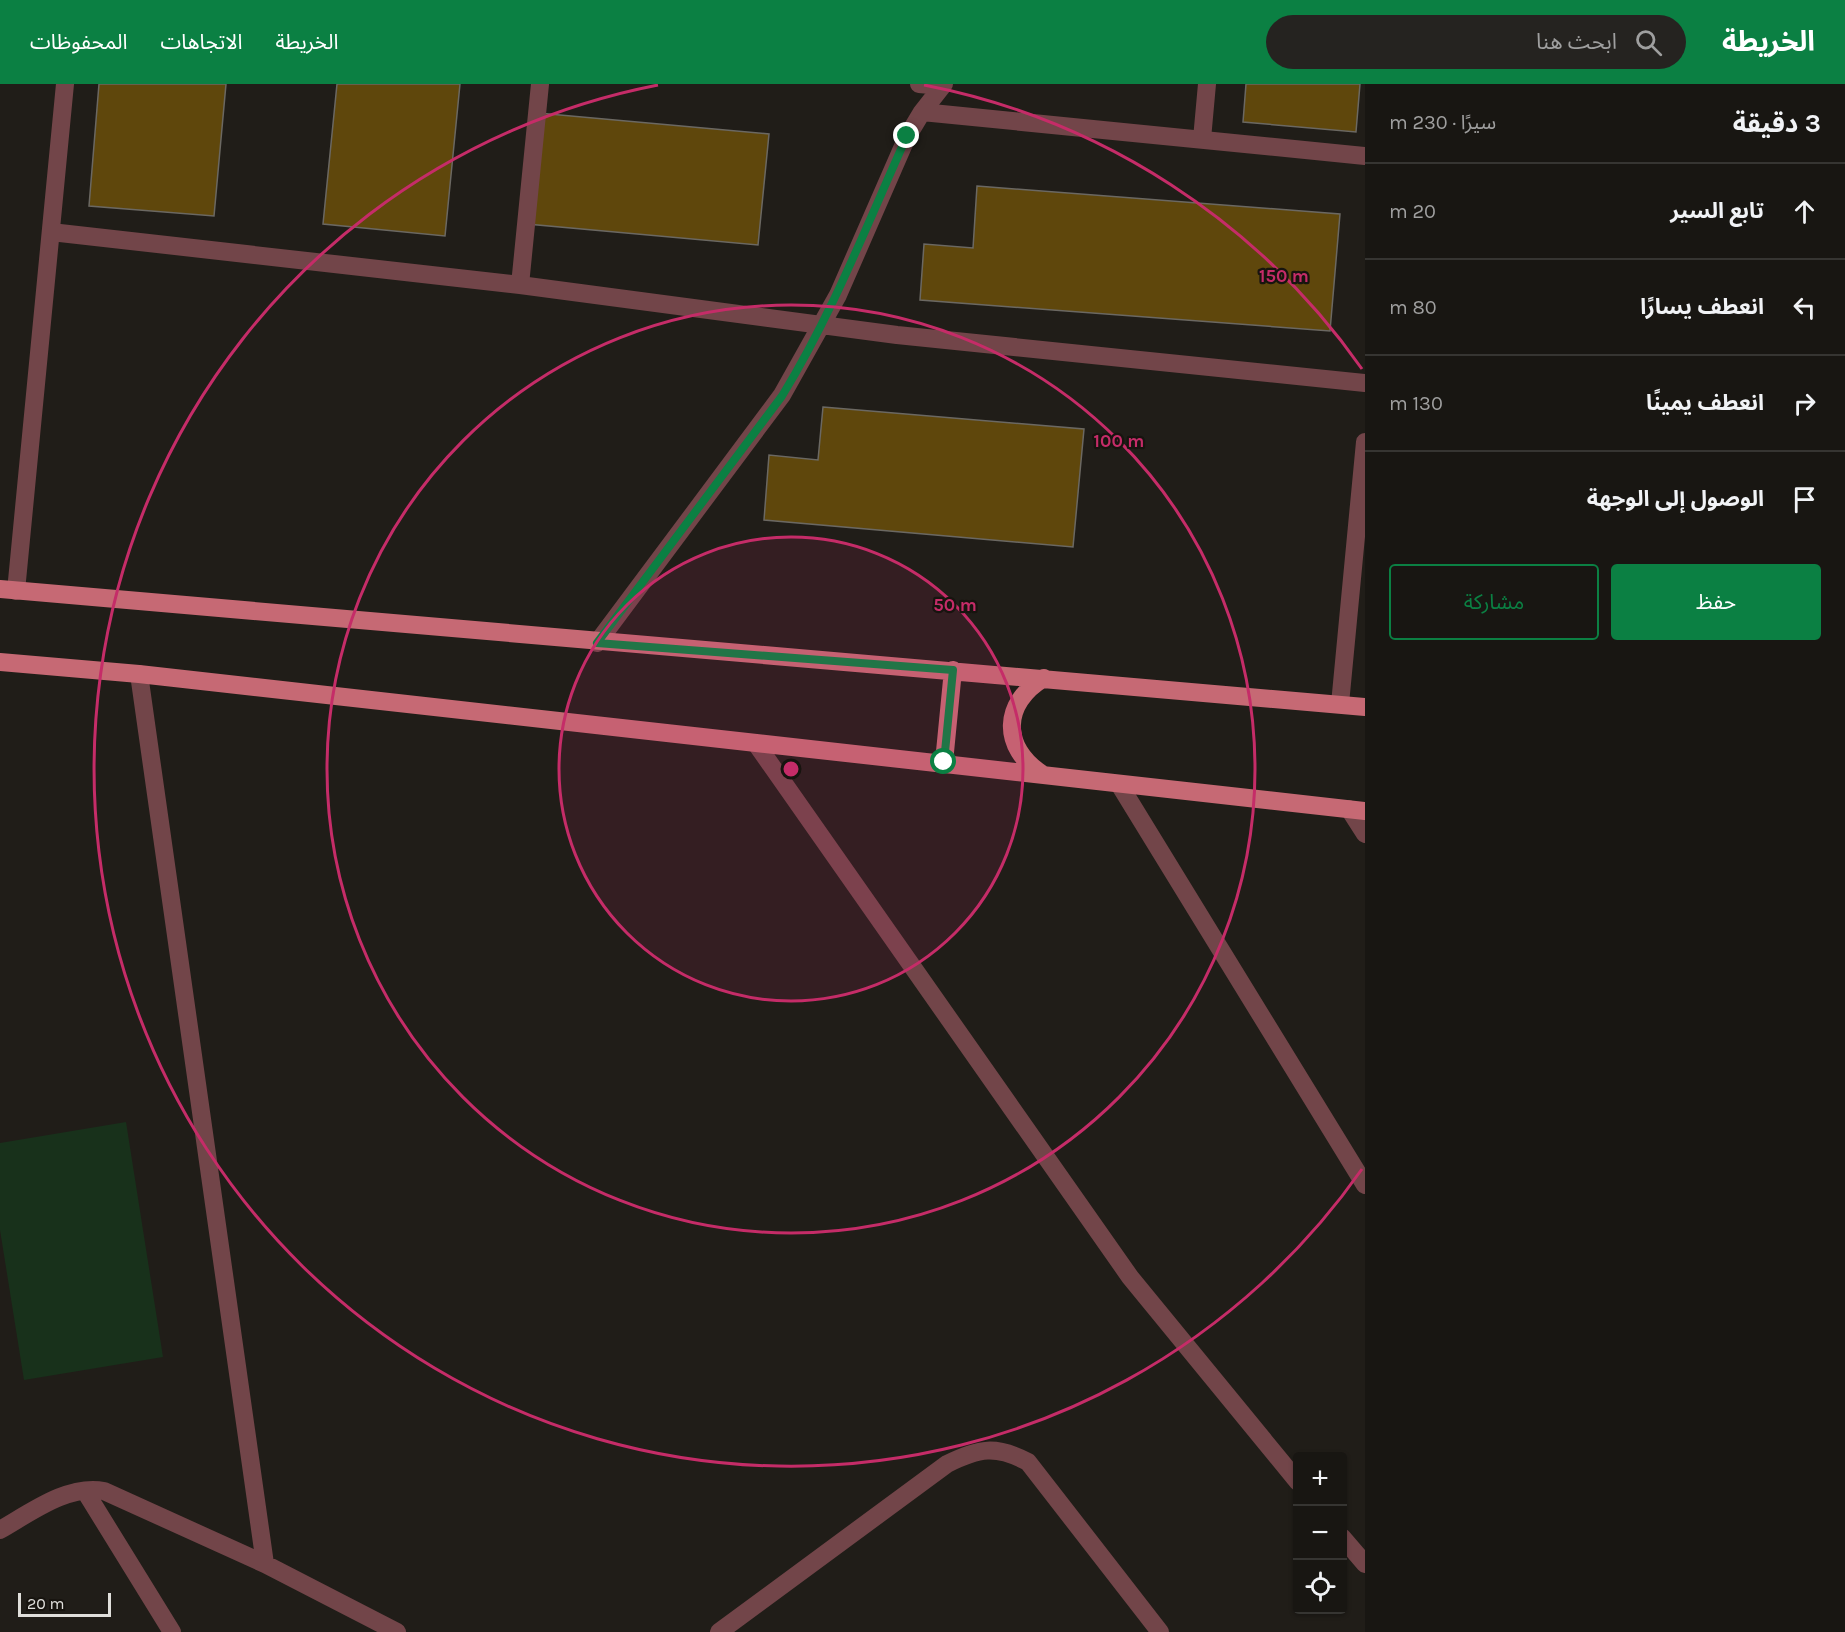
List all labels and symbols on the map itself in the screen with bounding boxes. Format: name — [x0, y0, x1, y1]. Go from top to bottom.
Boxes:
route end — [893, 122, 919, 148]
text: 150 m — [1259, 265, 1309, 287]
text: 100 m — [1094, 430, 1144, 452]
text: 50 m — [933, 594, 977, 616]
route start — [930, 748, 956, 774]
centre of rings — [781, 759, 801, 779]
scale bar — [18, 1590, 111, 1618]

